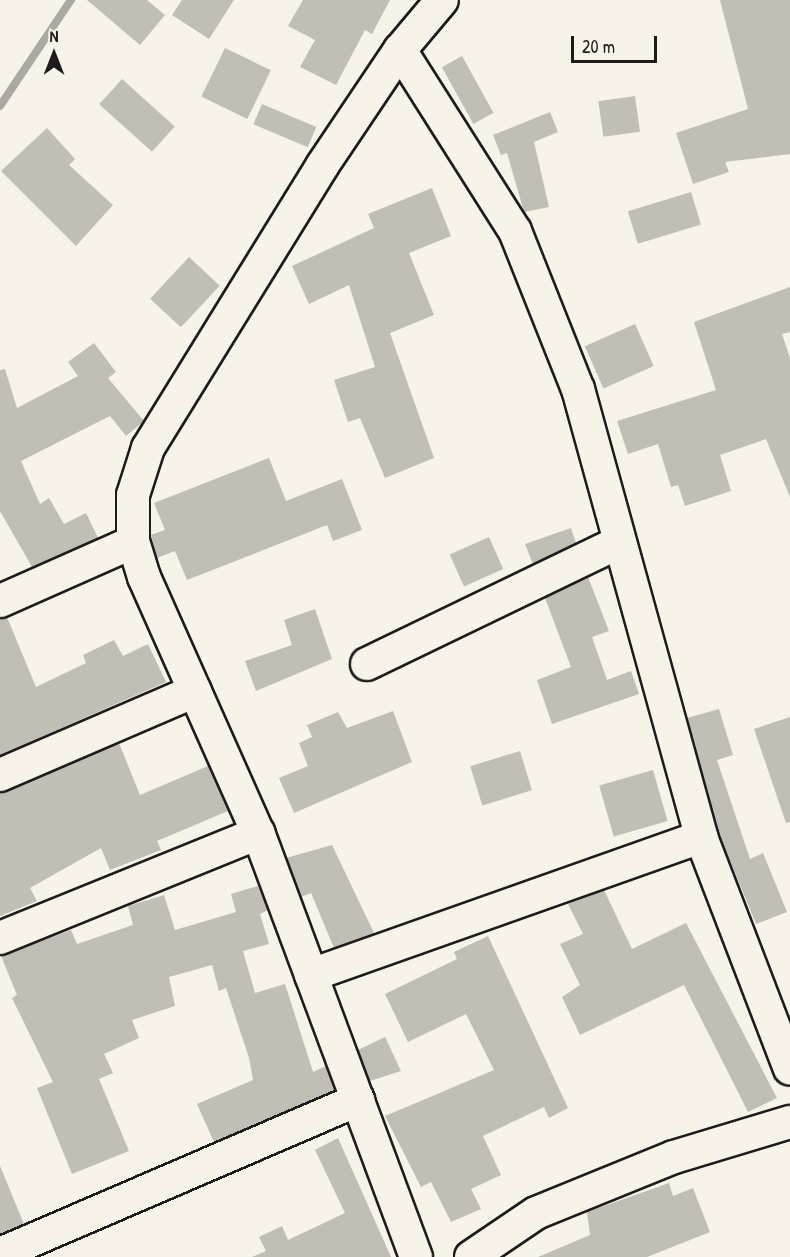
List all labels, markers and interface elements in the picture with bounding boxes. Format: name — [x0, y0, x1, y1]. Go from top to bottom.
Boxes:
north arrow — [24, 24, 84, 84]
scale bar — [574, 24, 660, 62]
text: N — [50, 25, 58, 47]
text: 20 m — [582, 34, 615, 59]

